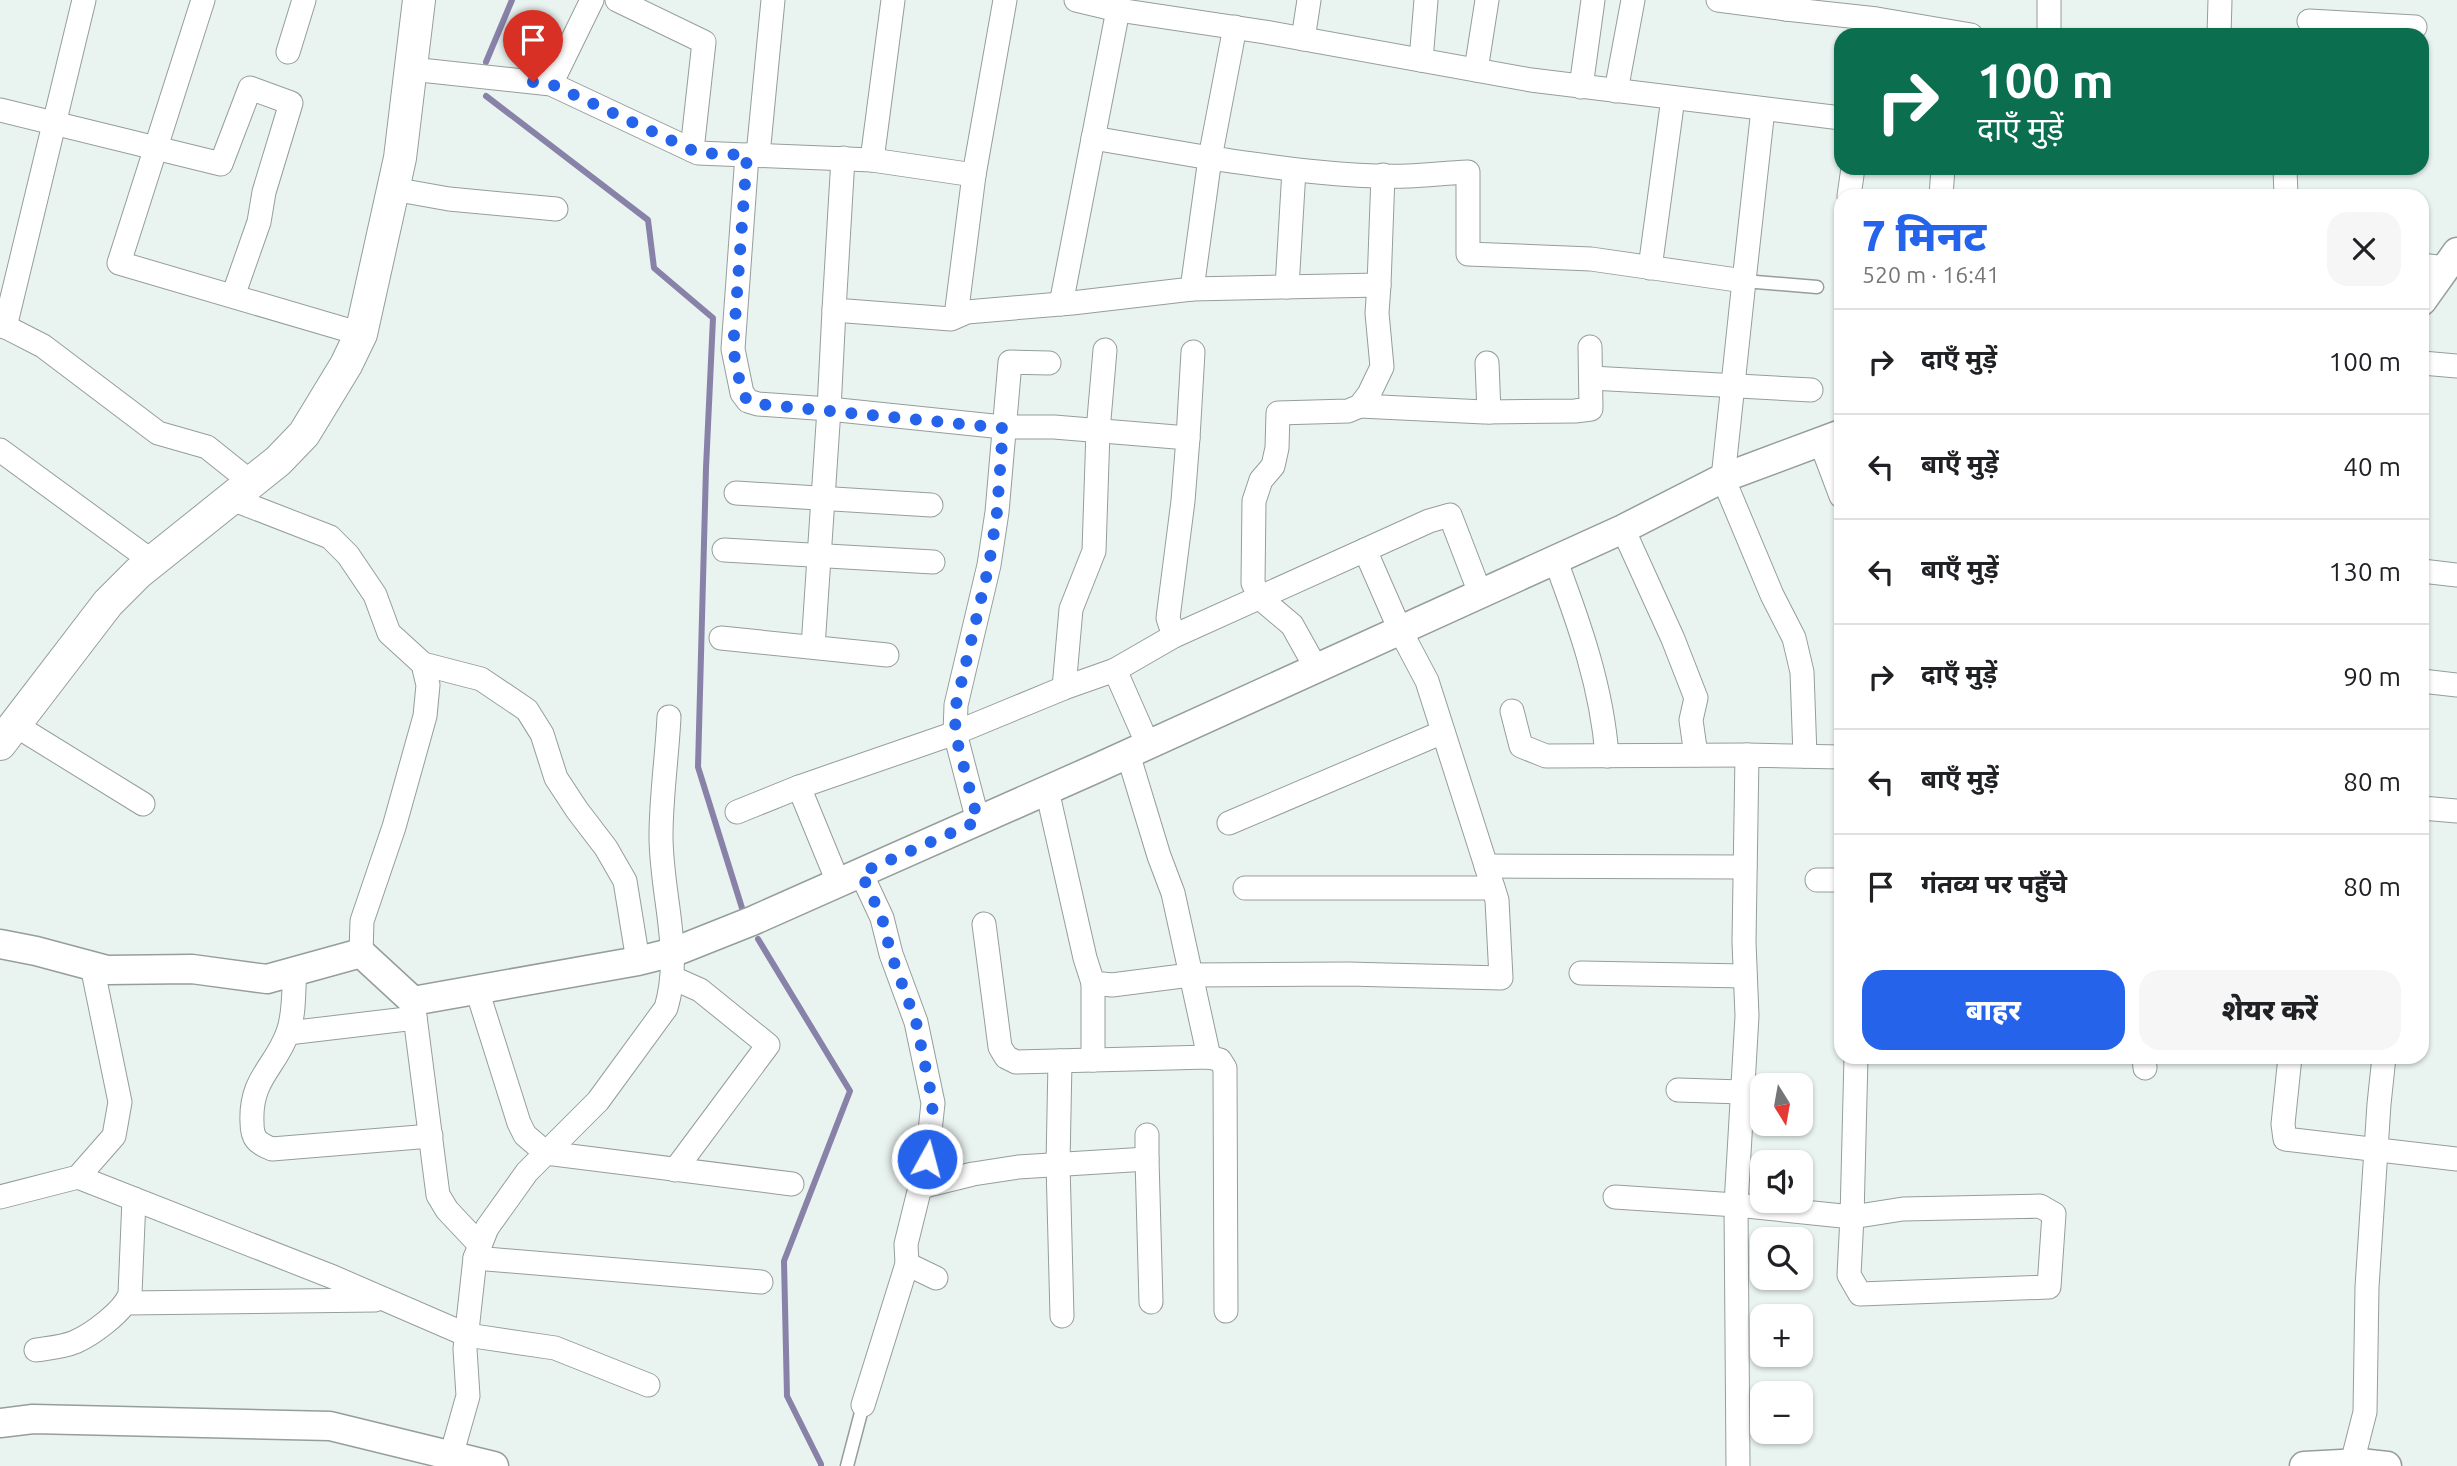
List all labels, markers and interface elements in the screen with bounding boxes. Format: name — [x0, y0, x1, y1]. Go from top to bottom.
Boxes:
pin — [503, 10, 563, 82]
icon: arrive — [514, 21, 552, 59]
text: 100 m — [1977, 52, 2114, 107]
icon: right — [1862, 56, 1953, 147]
text: दाएँ मुड़ें — [1977, 110, 2064, 146]
text: 7 मिनट — [1862, 212, 1986, 259]
button: close — [2327, 212, 2401, 286]
text: 520 m · 16:41 — [1862, 262, 2000, 287]
icon: right — [1862, 343, 1900, 381]
text: दाएँ मुड़ें — [1921, 344, 1997, 373]
text: 100 m — [2329, 347, 2401, 376]
icon: left — [1862, 448, 1900, 486]
text: बाएँ मुड़ें — [1921, 449, 1998, 478]
text: 40 m — [2343, 452, 2401, 481]
icon: left — [1862, 553, 1900, 591]
text: बाएँ मुड़ें — [1921, 554, 1998, 583]
text: 130 m — [2329, 557, 2401, 586]
icon: right — [1862, 658, 1900, 696]
text: दाएँ मुड़ें — [1921, 659, 1997, 688]
text: 90 m — [2343, 662, 2401, 691]
icon: left — [1862, 763, 1900, 801]
text: बाएँ मुड़ें — [1921, 764, 1998, 793]
text: 80 m — [2343, 767, 2401, 796]
icon: arrive — [1862, 868, 1900, 906]
text: गंतव्य पर पहुँचे — [1921, 869, 2067, 898]
text: 80 m — [2343, 872, 2401, 901]
button: बाहर — [1862, 970, 2125, 1050]
button: शेयर करें — [2139, 970, 2401, 1050]
north arrow — [1750, 1073, 1813, 1136]
map controls — [1750, 1073, 1813, 1444]
position arrow — [890, 1122, 964, 1196]
button: sound — [1750, 1150, 1813, 1213]
button: search — [1750, 1227, 1813, 1290]
button: + — [1750, 1304, 1813, 1367]
button: − — [1750, 1381, 1813, 1444]

